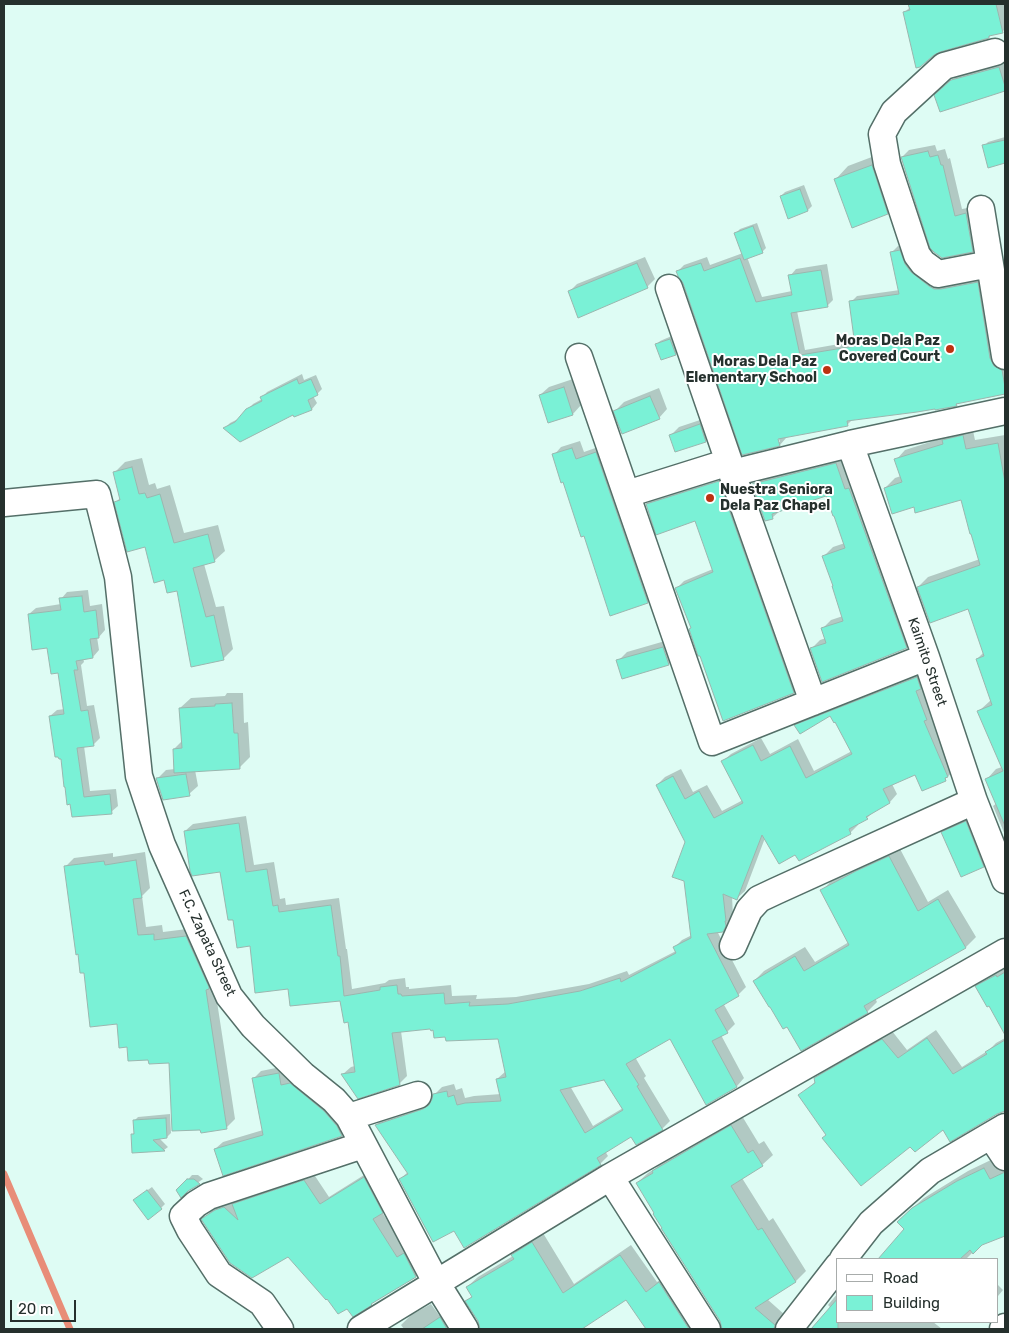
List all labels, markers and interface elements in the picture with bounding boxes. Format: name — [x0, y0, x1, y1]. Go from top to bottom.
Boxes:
place label: Moras Dela Paz Covered Court — [836, 333, 940, 366]
marker: Moras Dela Paz Covered Court — [944, 343, 956, 355]
place label: Moras Dela Paz Elementary School — [685, 354, 817, 387]
marker: Moras Dela Paz Elementary School — [821, 364, 833, 376]
place label: Nuestra Seniora Dela Paz Chapel — [720, 482, 833, 514]
marker: Nuestra Seniora Dela Paz Chapel — [704, 492, 716, 504]
street label: Kaimito Street — [904, 615, 950, 709]
street label: F.C. Zapata Street — [175, 887, 239, 999]
legend — [836, 1258, 999, 1323]
text: Road — [883, 1269, 919, 1287]
scale bar — [12, 1290, 79, 1322]
text: Building — [883, 1294, 940, 1312]
text: 20 m — [18, 1300, 53, 1318]

